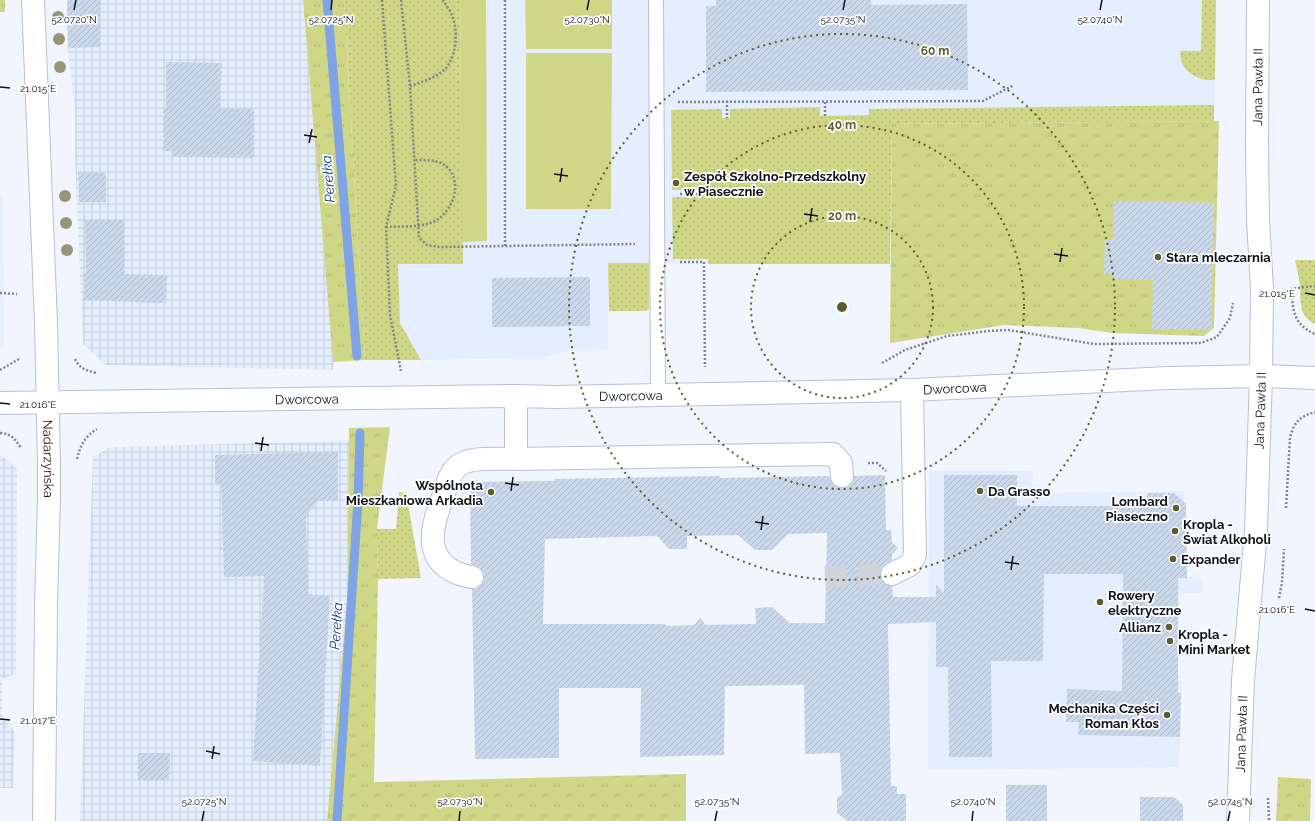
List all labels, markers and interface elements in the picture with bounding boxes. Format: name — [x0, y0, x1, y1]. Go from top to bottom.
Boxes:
text: 52.0720°N — [51, 14, 97, 25]
text: 52.0725°N — [309, 14, 354, 25]
text: 52.0730°N — [564, 14, 610, 25]
text: 52.0735°N — [820, 14, 866, 25]
text: 52.0740°N — [1077, 14, 1123, 25]
text: 60 m — [921, 44, 949, 58]
street label: Jana Pawła II — [1250, 48, 1265, 126]
text: 21.015°E — [20, 83, 56, 94]
text: 40 m — [828, 118, 856, 132]
water label: Perełka — [318, 155, 338, 203]
place label: Zespół Szkolno-Przedszkolny w Piasecznie — [684, 169, 866, 199]
marker: Zespół Szkolno-Przedszkolny w Piasecznie — [671, 178, 681, 188]
text: 20 m — [828, 209, 856, 223]
place label: Stara mleczarnia — [1166, 250, 1271, 265]
marker: Stara mleczarnia — [1153, 252, 1163, 262]
text: 21.015°E — [1259, 288, 1295, 299]
centre of rings — [835, 300, 849, 314]
street label: Jana Pawła II — [1251, 372, 1269, 450]
street label: Dworcowa — [923, 379, 987, 397]
street label: Dworcowa — [599, 387, 663, 404]
street label: Dworcowa — [275, 391, 339, 407]
text: 21.016°E — [20, 399, 56, 410]
street label: Nadarzyńska — [41, 419, 57, 498]
place label: Wspólnota Mieszkaniowa Arkadia — [346, 478, 484, 508]
place label: Da Grasso — [988, 484, 1051, 499]
marker: Da Grasso — [975, 486, 985, 496]
marker: Wspólnota Mieszkaniowa Arkadia — [486, 487, 496, 497]
place label: Lombard Piaseczno — [1105, 494, 1168, 524]
marker: Lombard Piaseczno — [1171, 503, 1181, 513]
place label: Kropla - Świat Alkoholi — [1183, 517, 1271, 547]
marker: Kropla - Świat Alkoholi — [1170, 526, 1180, 536]
place label: Expander — [1181, 552, 1240, 567]
marker: Expander — [1168, 554, 1178, 564]
place label: Rowery elektryczne — [1108, 588, 1181, 618]
marker: Rowery elektryczne — [1095, 597, 1105, 607]
water label: Perełka — [326, 602, 346, 650]
text: 21.016°E — [1259, 604, 1295, 615]
place label: Allianz — [1119, 620, 1162, 635]
marker: Allianz — [1164, 622, 1174, 632]
place label: Kropla - Mini Market — [1178, 627, 1250, 657]
marker: Kropla - Mini Market — [1165, 636, 1175, 646]
street label: Jana Pawła II — [1232, 695, 1250, 773]
place label: Mechanika Części Roman Kłos — [1048, 701, 1160, 731]
marker: Mechanika Części Roman Kłos — [1162, 710, 1172, 720]
text: 21.017°E — [20, 715, 56, 726]
text: 52.0725°N — [182, 796, 227, 807]
text: 52.0730°N — [437, 796, 483, 807]
text: 52.0735°N — [694, 796, 740, 807]
text: 52.0740°N — [950, 796, 996, 807]
text: 52.0745°N — [1208, 796, 1252, 807]

